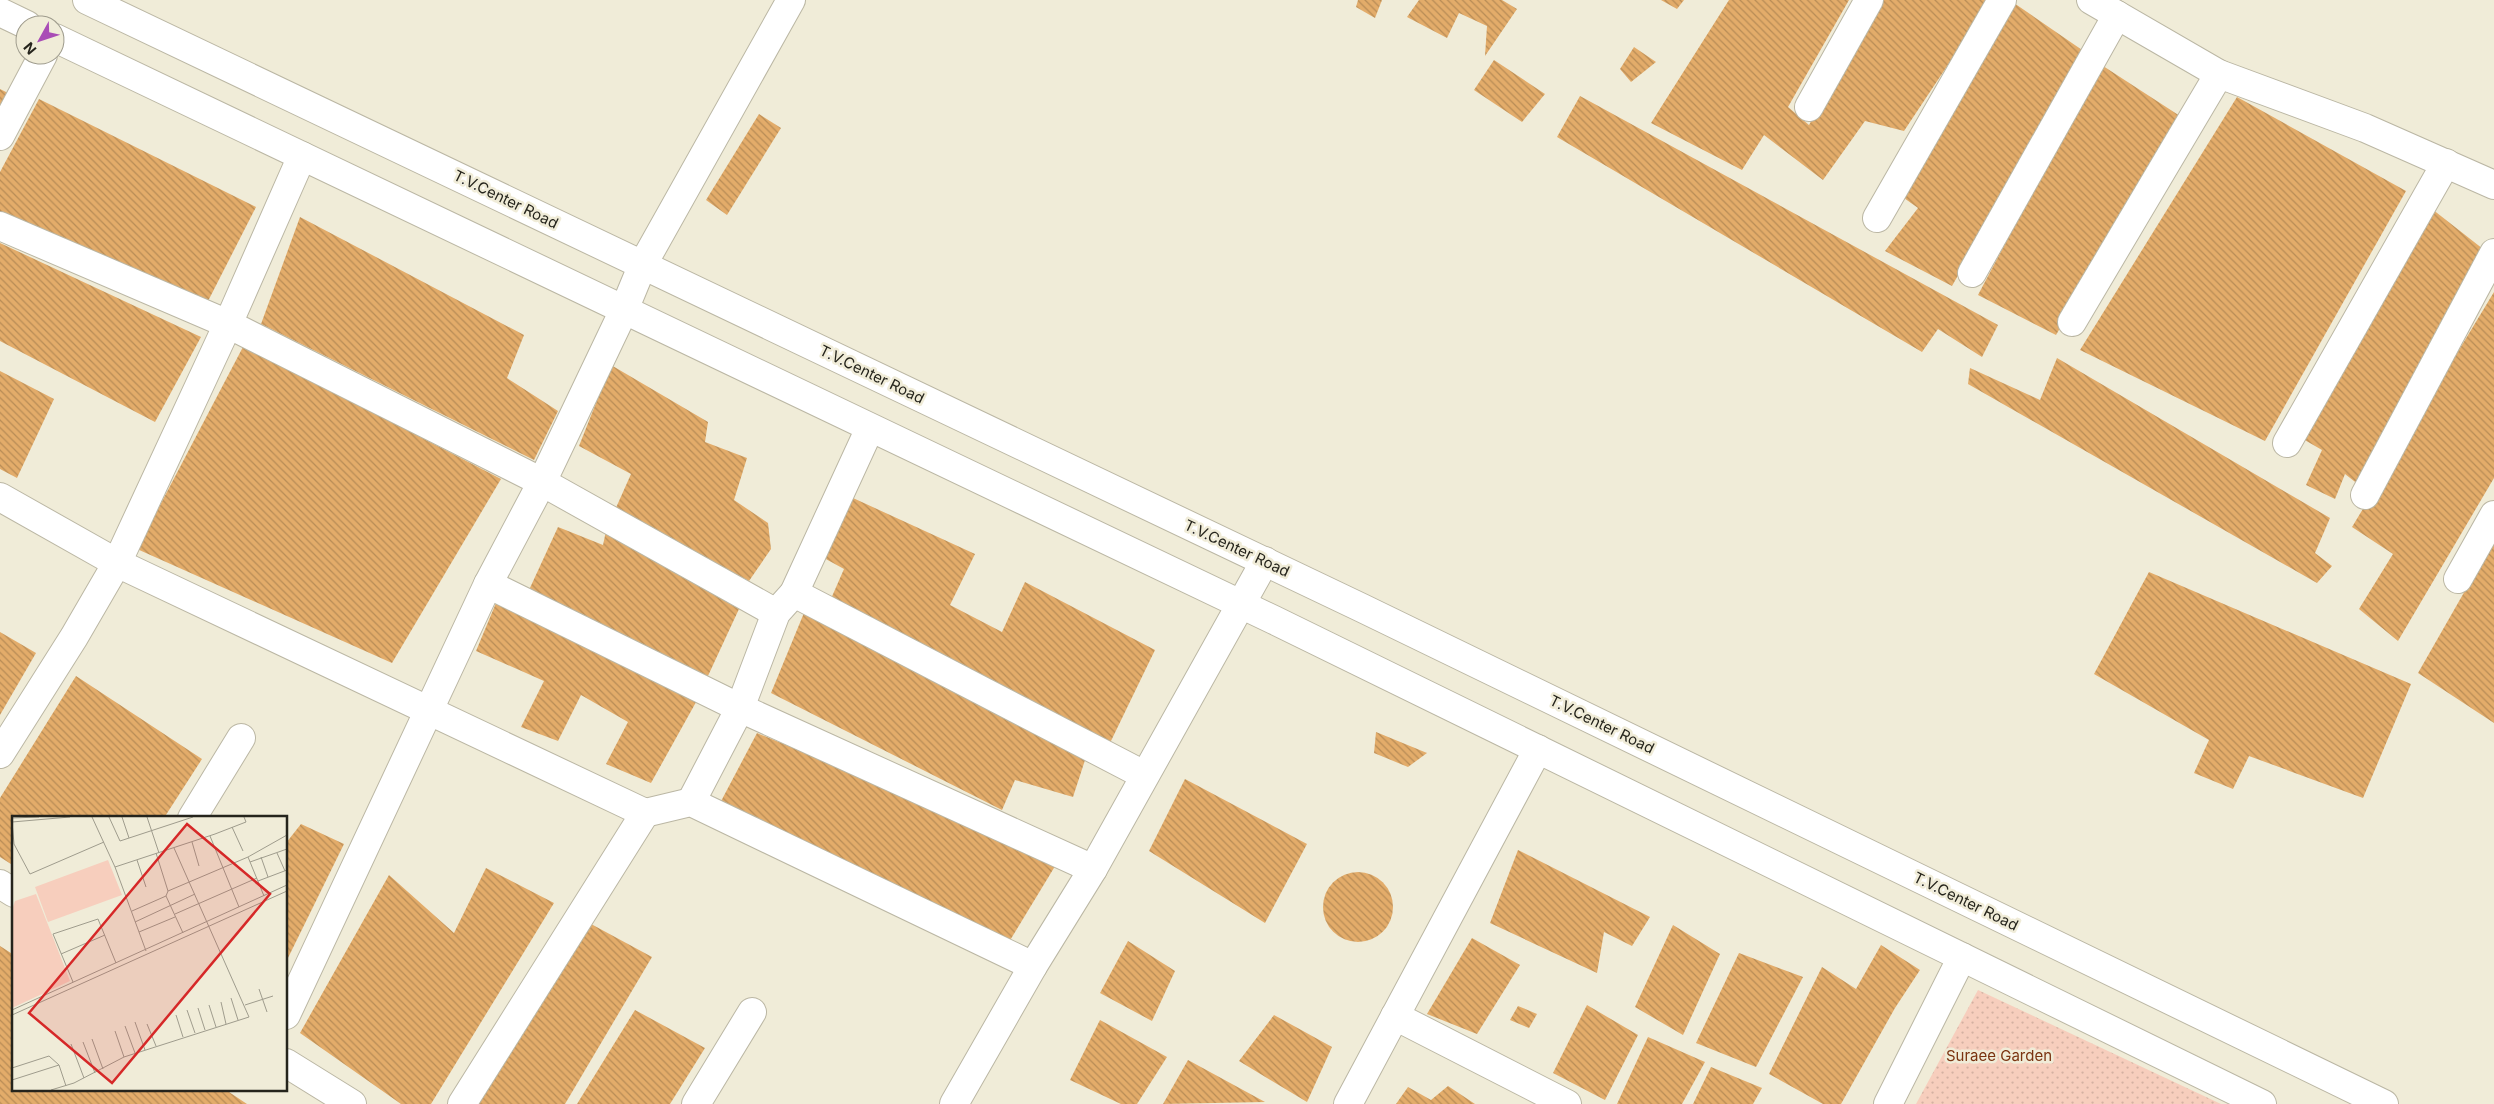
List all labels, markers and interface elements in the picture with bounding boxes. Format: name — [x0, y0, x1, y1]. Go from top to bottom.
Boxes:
north arrow — [15, 15, 65, 65]
text: N — [20, 39, 40, 58]
street label: T.V.Center Road — [451, 165, 561, 233]
street label: T.V.Center Road — [817, 340, 927, 408]
street label: T.V.Center Road — [1181, 515, 1293, 581]
street label: T.V.Center Road — [1547, 690, 1657, 758]
inset map — [12, 816, 288, 1092]
street label: T.V.Center Road — [1911, 867, 2021, 935]
park label: Suraee Garden — [1946, 1046, 2052, 1065]

